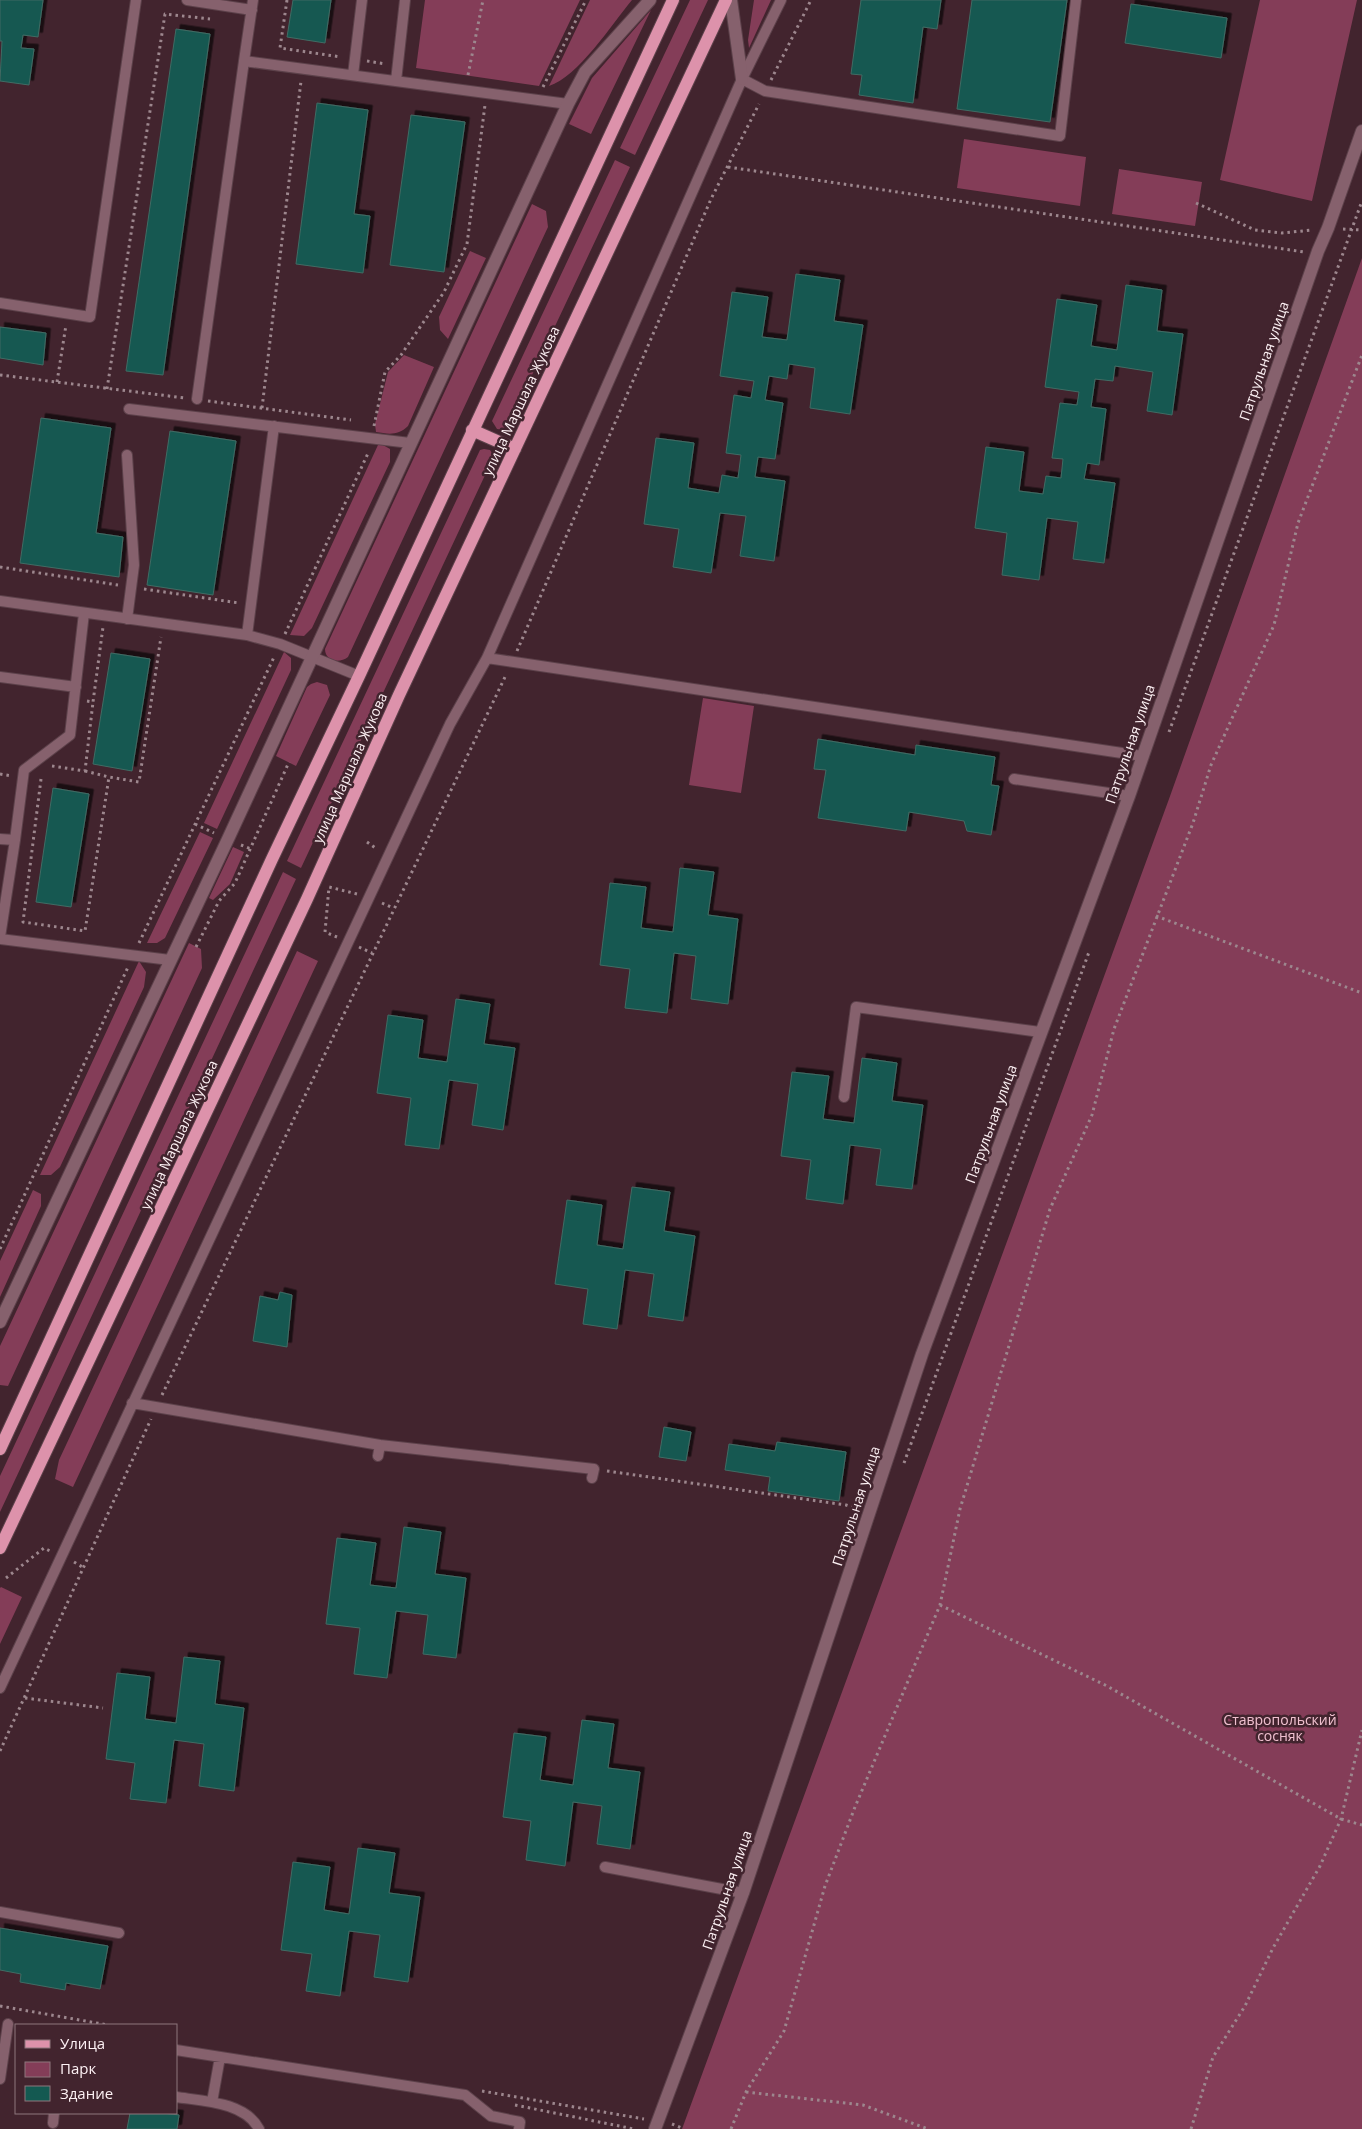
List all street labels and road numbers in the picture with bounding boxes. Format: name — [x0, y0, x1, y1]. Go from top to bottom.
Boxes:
street label: Патрульная улица — [1234, 299, 1293, 423]
street label: улица Маршала Жукова — [478, 323, 564, 479]
street label: Патрульная улица — [1100, 682, 1159, 806]
street label: улица Маршала Жукова — [308, 689, 391, 846]
street label: улица Маршала Жукова — [136, 1057, 222, 1213]
street label: Патрульная улица — [960, 1062, 1021, 1186]
street label: Патрульная улица — [827, 1444, 884, 1568]
street label: Патрульная улица — [697, 1828, 756, 1952]

